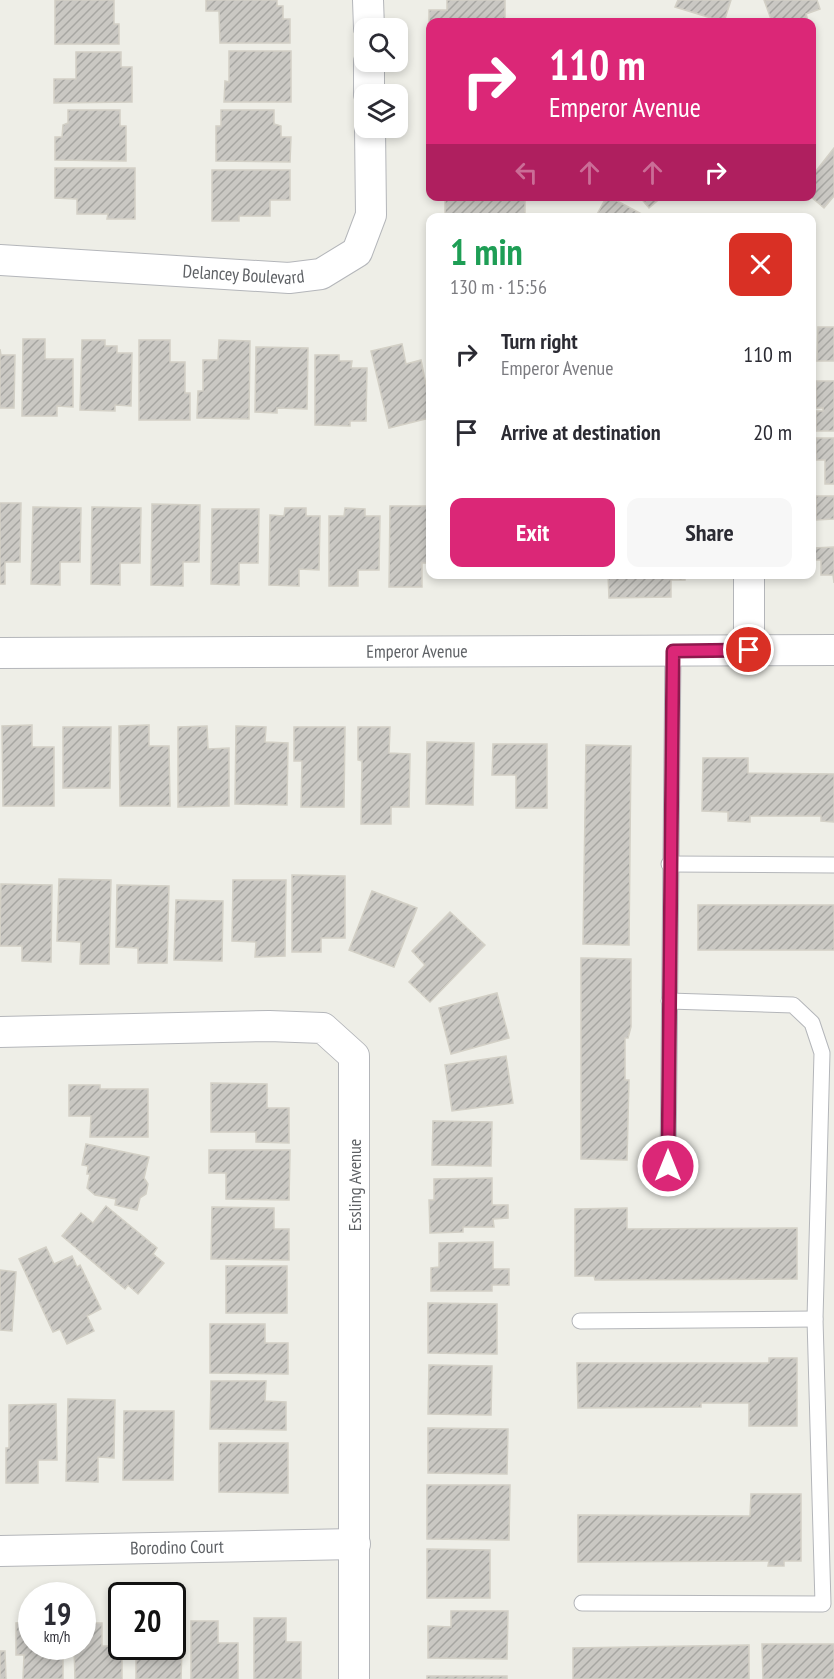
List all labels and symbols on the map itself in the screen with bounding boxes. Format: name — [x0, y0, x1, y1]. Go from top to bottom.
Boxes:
street label: Delancey Boulevard — [182, 259, 306, 289]
pin — [723, 624, 774, 675]
street label: Emperor Avenue — [366, 639, 468, 663]
position arrow — [636, 1134, 700, 1198]
street label: Essling Avenue — [343, 1139, 366, 1231]
street label: Borodino Court — [130, 1535, 224, 1559]
speed limit sign: 20 — [108, 1582, 186, 1660]

